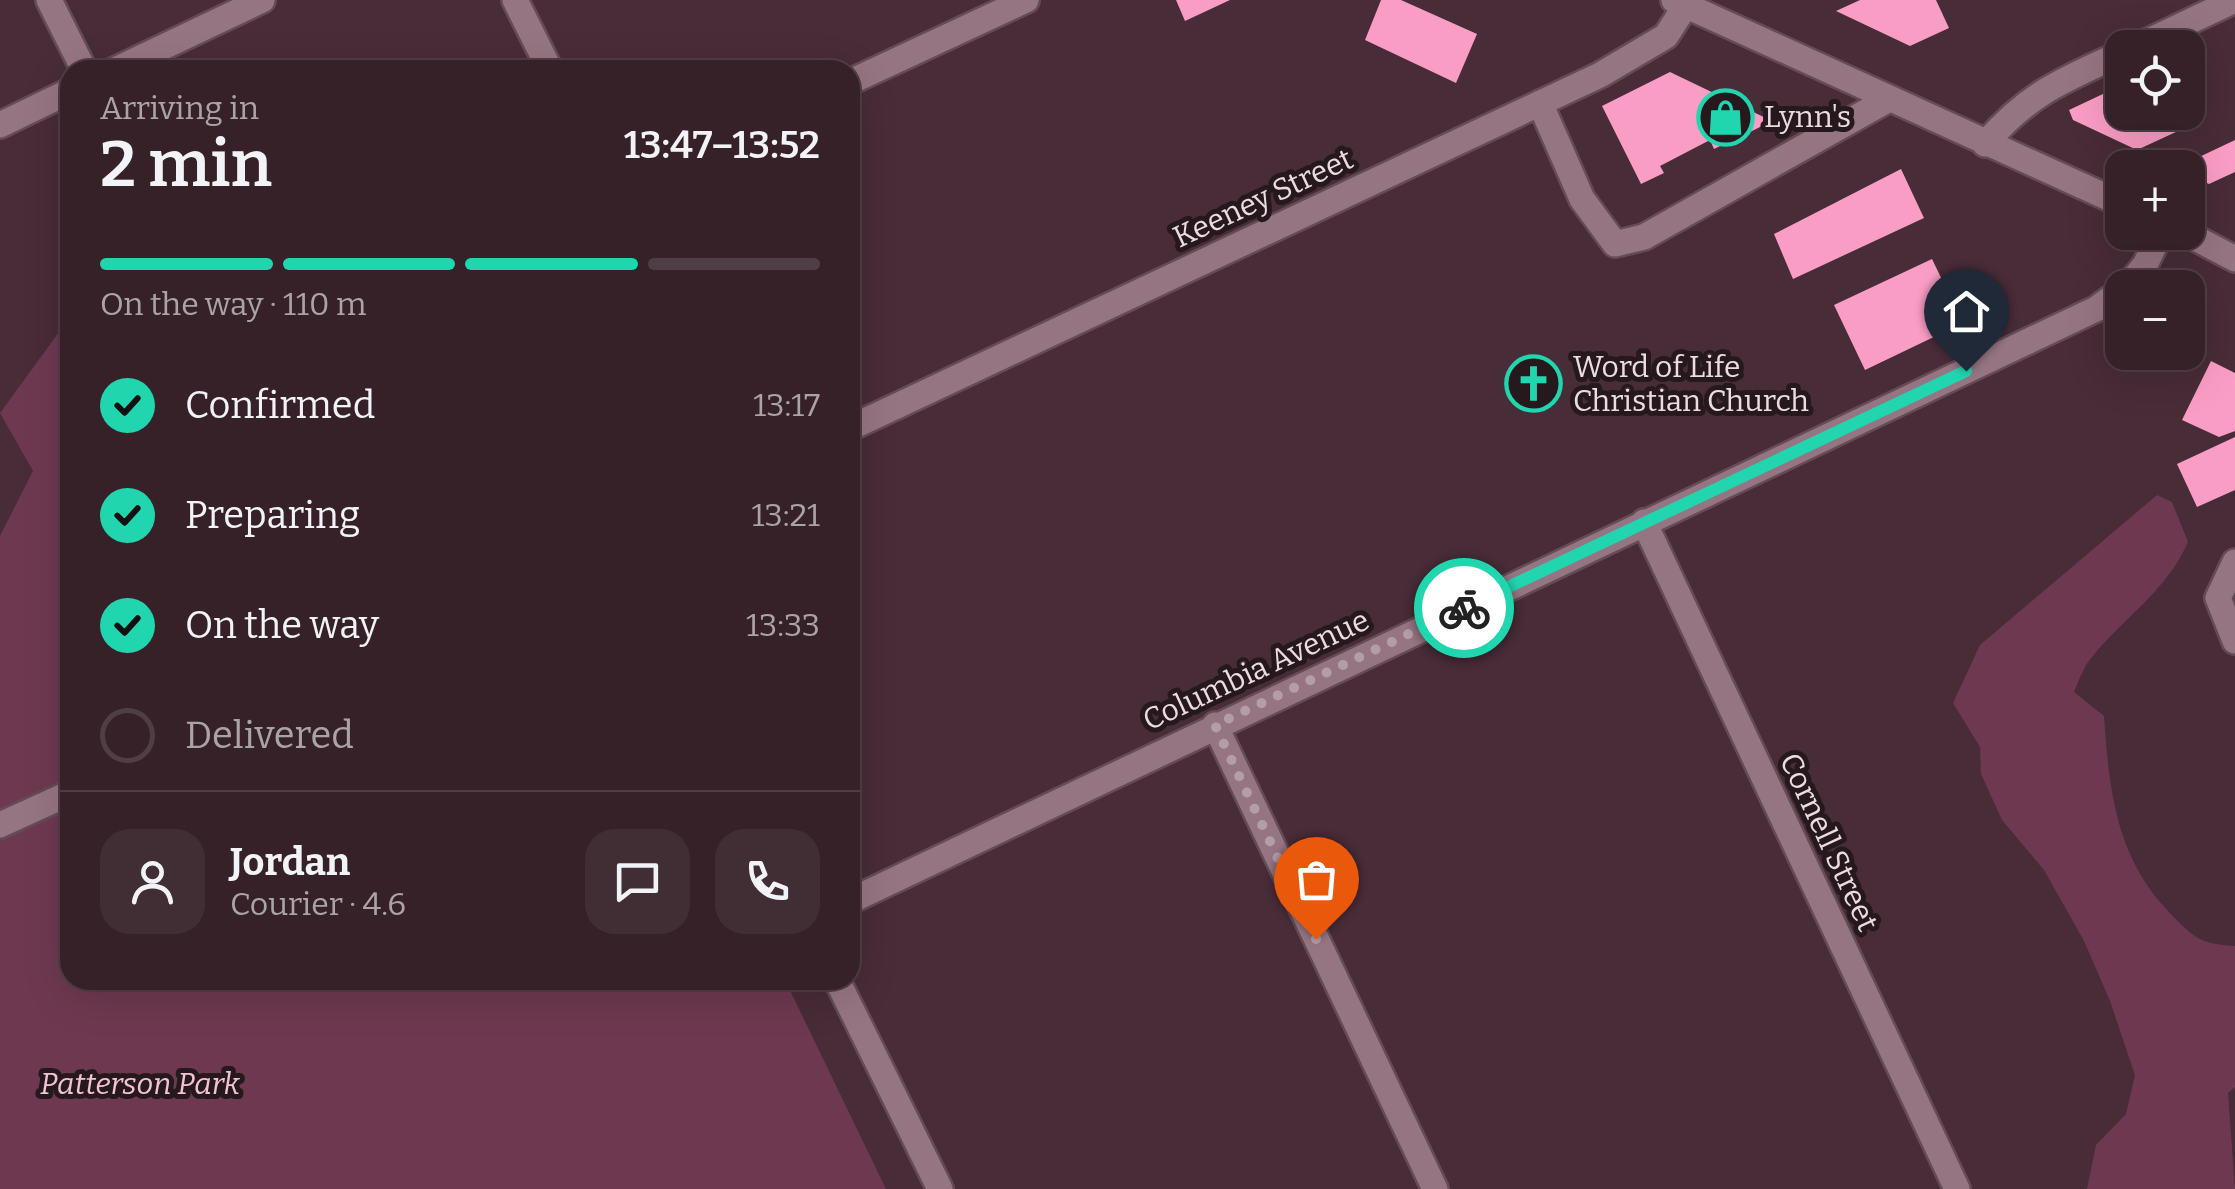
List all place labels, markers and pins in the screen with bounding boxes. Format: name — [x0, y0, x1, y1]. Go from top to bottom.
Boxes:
shop icon: Lynn's — [1695, 87, 1755, 147]
place label: Lynn's — [1764, 99, 1851, 135]
pin — [1924, 269, 2009, 372]
place label: Word of Life Christian Church — [1573, 349, 1809, 419]
church icon: Word of Life Christian Church — [1504, 354, 1564, 414]
pin — [1274, 837, 1359, 940]

